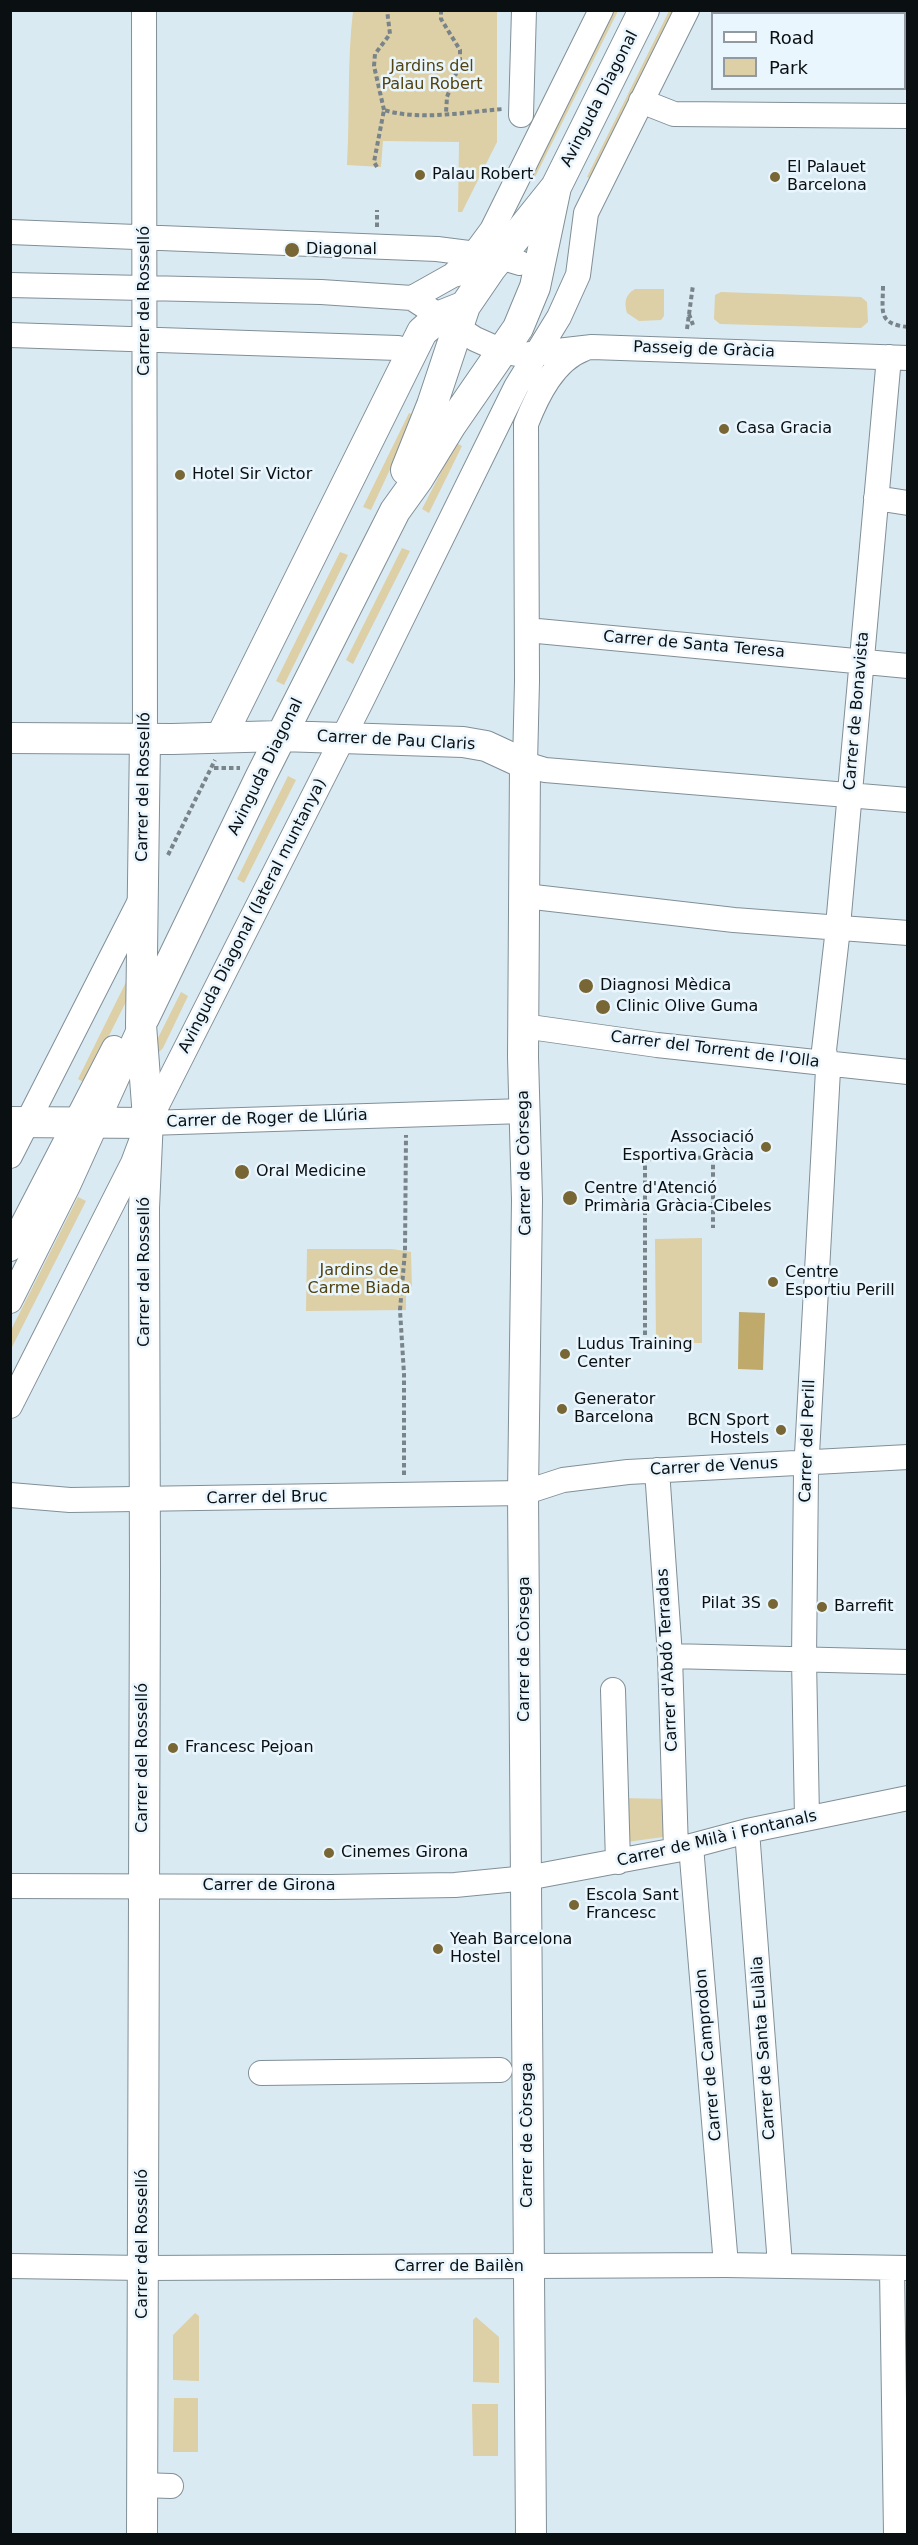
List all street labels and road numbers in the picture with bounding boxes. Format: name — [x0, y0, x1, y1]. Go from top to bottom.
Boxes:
street label: Avinguda Diagonal — [557, 28, 643, 170]
street label: Carrer del Rosselló — [135, 226, 155, 376]
street label: Passeig de Gràcia — [633, 338, 775, 362]
street label: Carrer de Santa Teresa — [602, 627, 786, 663]
street label: Carrer de Bonavista — [841, 631, 873, 791]
street label: Avinguda Diagonal — [224, 695, 308, 839]
street label: Carrer del Rosselló — [133, 712, 155, 862]
street label: Carrer de Pau Claris — [316, 727, 476, 755]
street label: Avinguda Diagonal (lateral muntanya) — [175, 776, 331, 1056]
street label: Carrer del Torrent de l'Olla — [609, 1028, 821, 1072]
street label: Carrer de Còrsega — [514, 1090, 536, 1236]
street label: Carrer de Roger de Llúria — [166, 1106, 368, 1132]
street label: Carrer del Rosselló — [135, 1197, 155, 1347]
street label: Carrer del Perill — [796, 1379, 820, 1503]
street label: Carrer de Venus — [649, 1454, 779, 1480]
street label: Carrer del Bruc — [206, 1487, 328, 1509]
street label: Carrer d'Abdó Terradas — [654, 1568, 682, 1752]
street label: Carrer de Còrsega — [515, 1576, 535, 1722]
street label: Carrer del Rosselló — [133, 1683, 153, 1833]
street label: Carrer de Milà i Fontanals — [615, 1807, 819, 1871]
street label: Carrer de Girona — [203, 1876, 335, 1896]
street label: Carrer de Santa Eulàlia — [748, 1955, 780, 2141]
street label: Carrer de Camprodon — [692, 1968, 726, 2142]
street label: Carrer de Còrsega — [518, 2062, 538, 2208]
street label: Carrer del Rosselló — [133, 2169, 153, 2319]
street label: Carrer de Bailèn — [394, 2257, 524, 2277]

